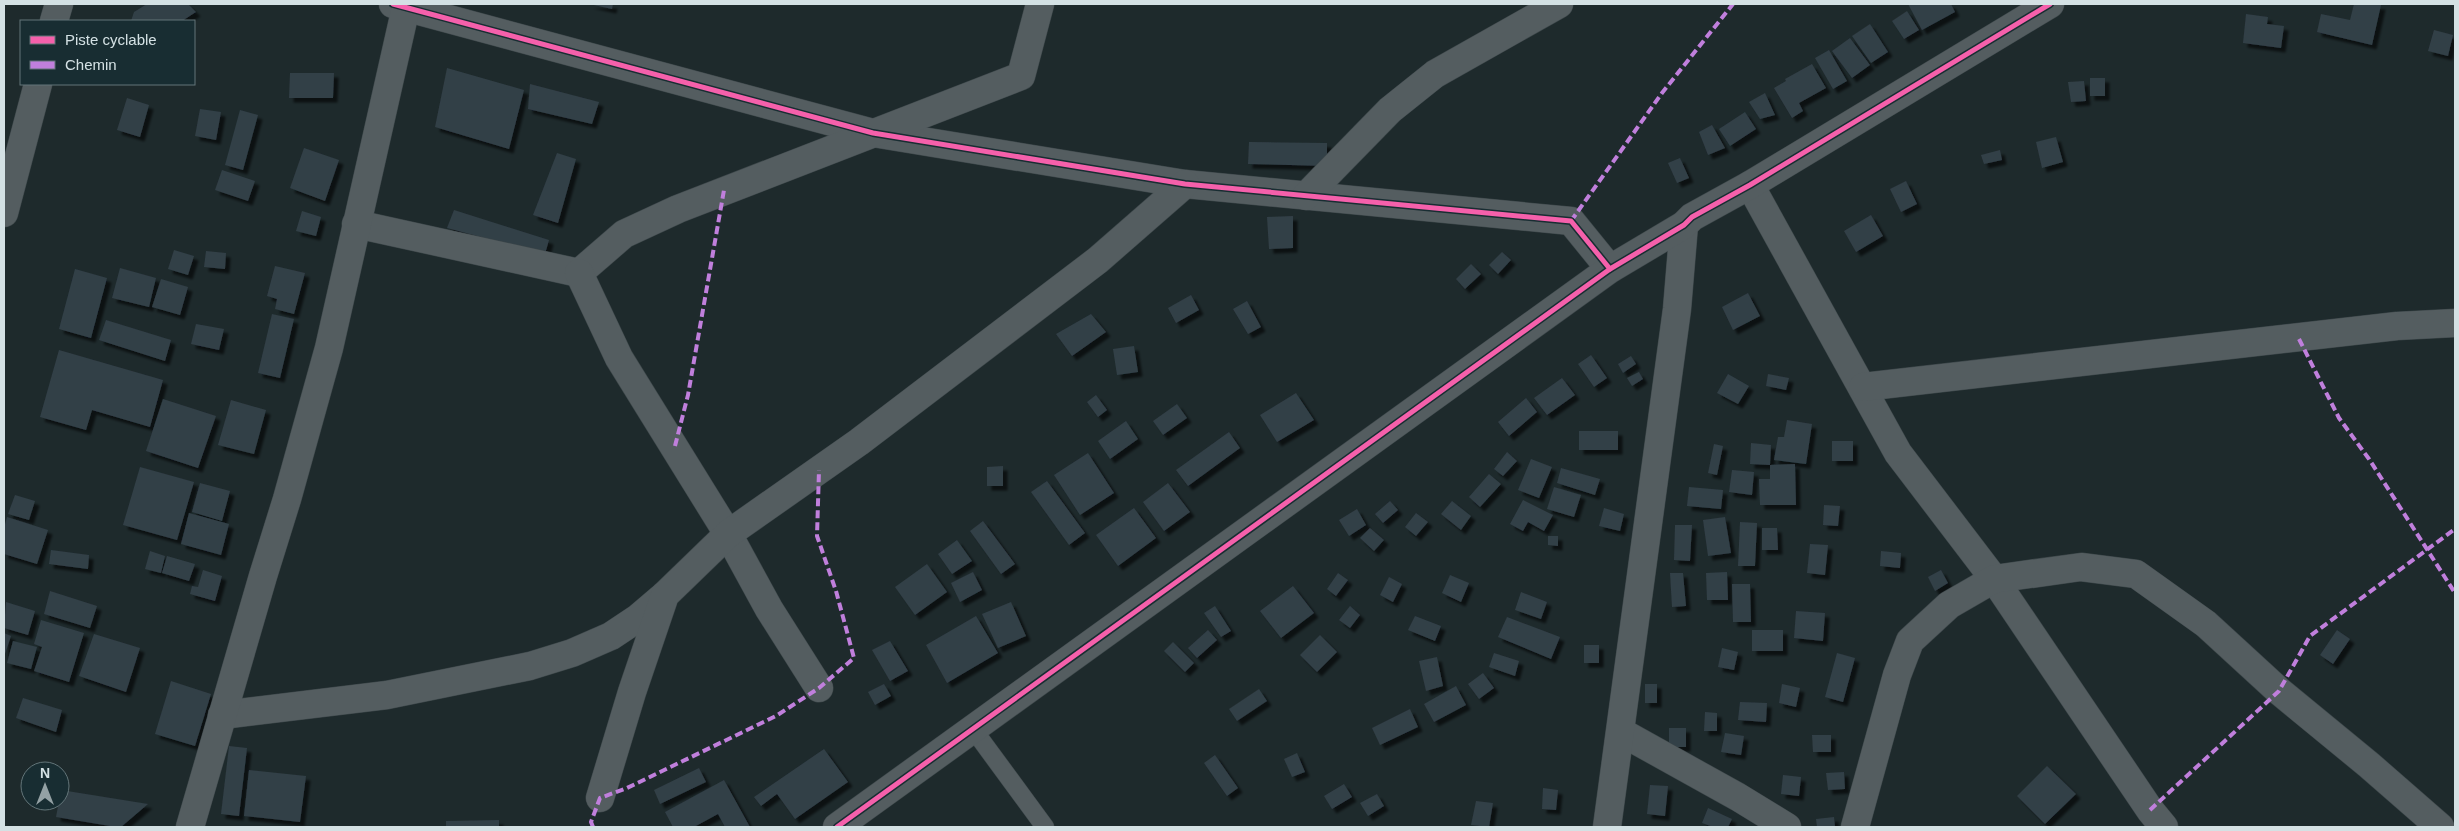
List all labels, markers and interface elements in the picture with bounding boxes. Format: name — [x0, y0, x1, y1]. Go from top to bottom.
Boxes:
legend — [20, 20, 195, 85]
text: Piste cyclable — [65, 31, 157, 48]
text: Chemin — [65, 56, 117, 73]
north arrow — [20, 761, 70, 811]
text: N — [40, 765, 50, 781]

